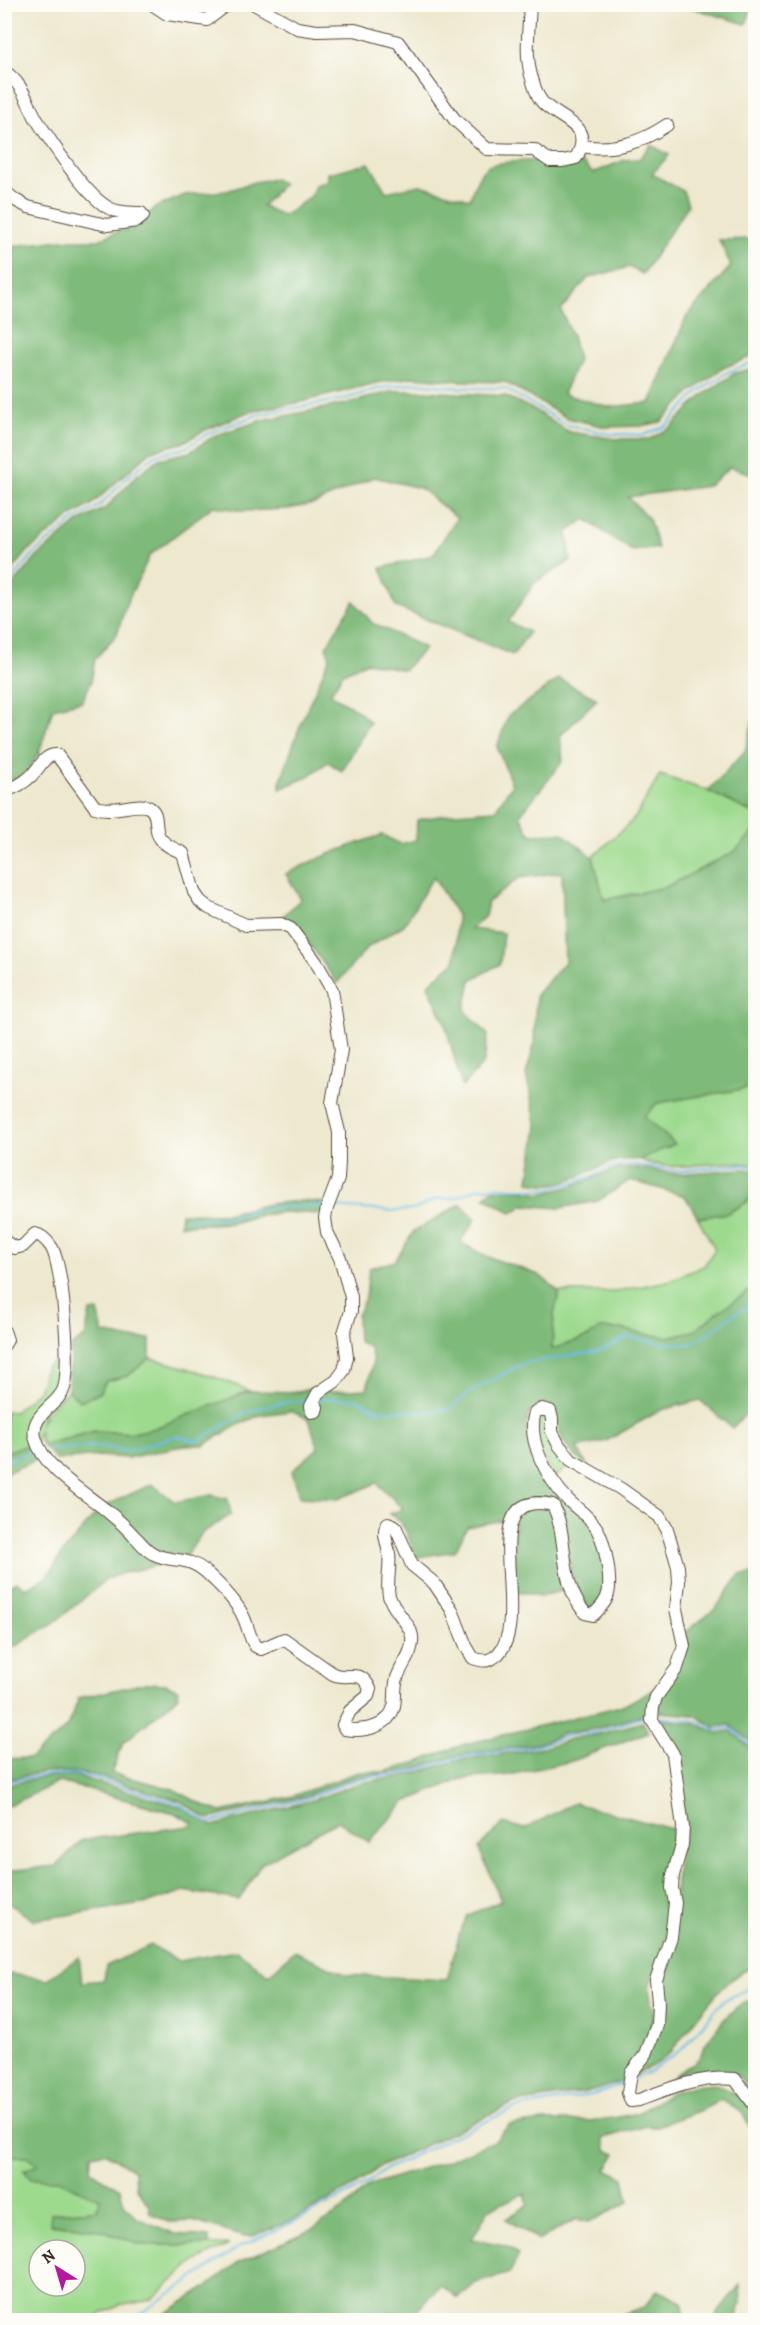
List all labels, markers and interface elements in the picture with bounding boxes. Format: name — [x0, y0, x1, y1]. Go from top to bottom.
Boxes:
north arrow — [27, 2238, 87, 2298]
text: N — [37, 2244, 60, 2269]

